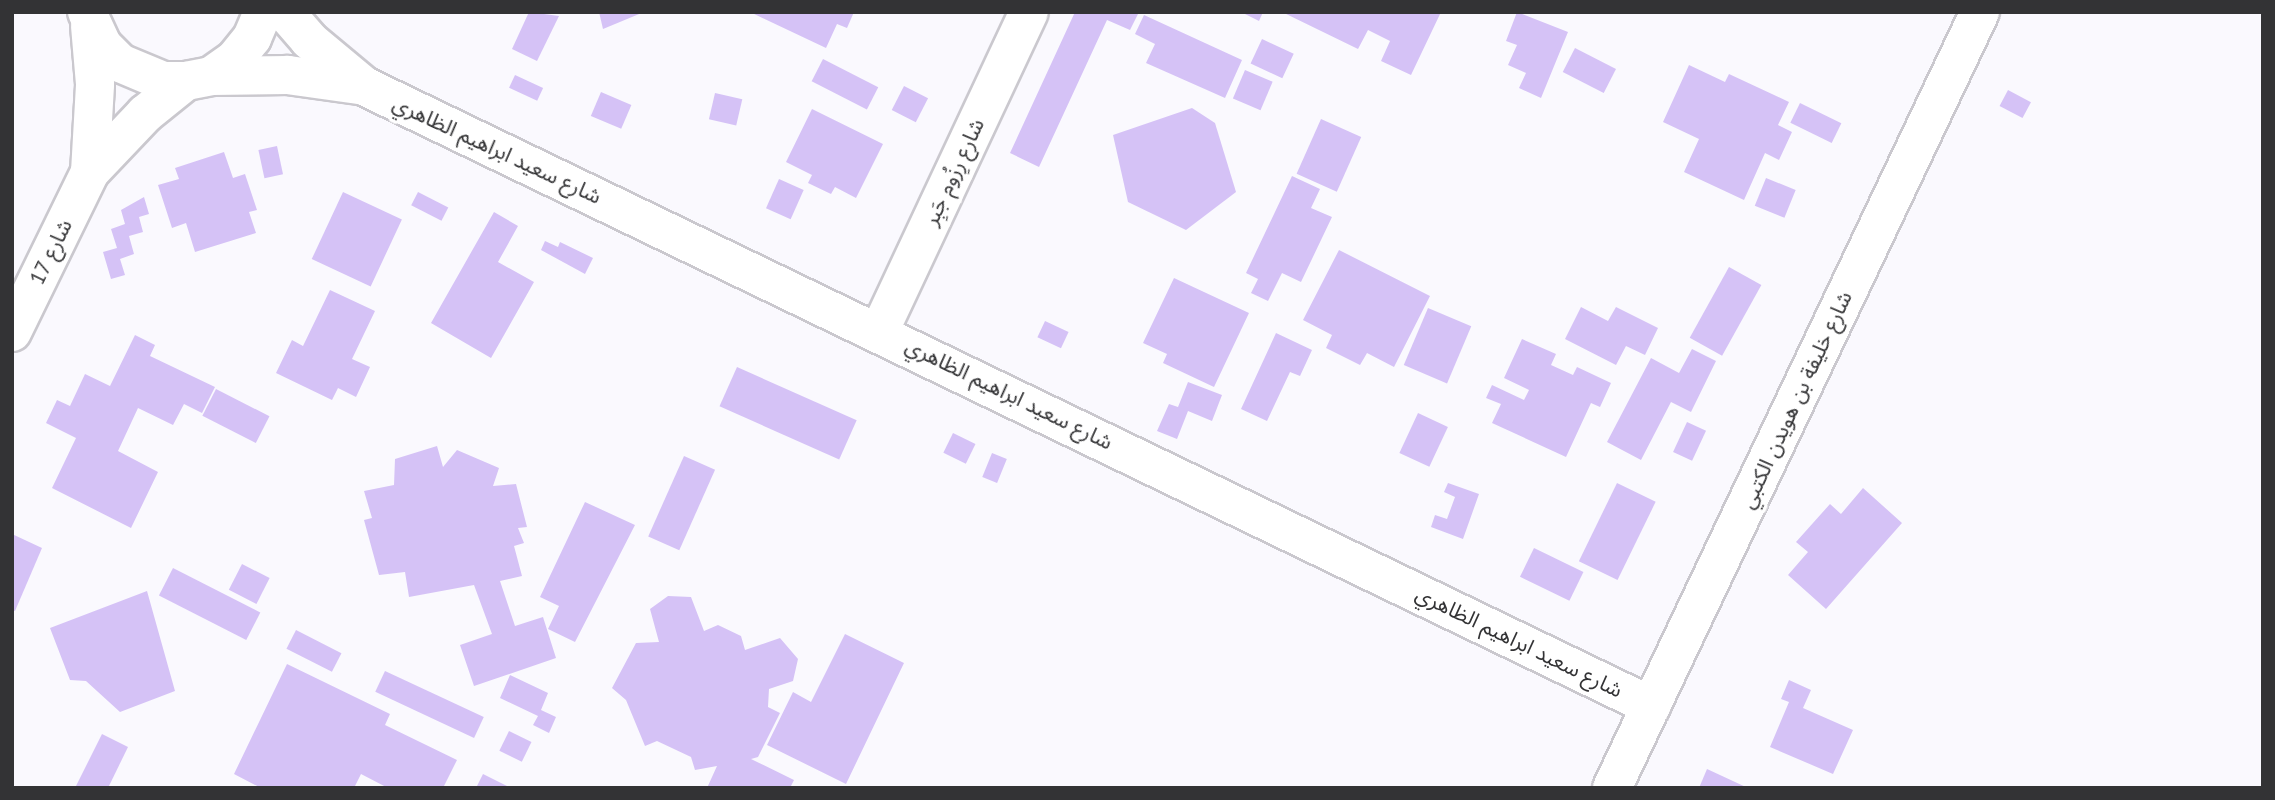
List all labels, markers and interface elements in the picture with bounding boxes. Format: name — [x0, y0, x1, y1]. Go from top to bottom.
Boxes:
street label: شارع سعيد ابراهيم الظاهري — [389, 91, 605, 209]
street label: شارع رِزُوم جَبِر — [918, 115, 990, 229]
street label: شارع 17 — [24, 215, 78, 289]
street label: شارع خليفة بن هويدن الكتبي — [1735, 287, 1857, 513]
street label: شارع سعيد ابراهيم الظاهري — [901, 333, 1117, 455]
street label: شارع سعيد ابراهيم الظاهري — [1411, 581, 1627, 703]

